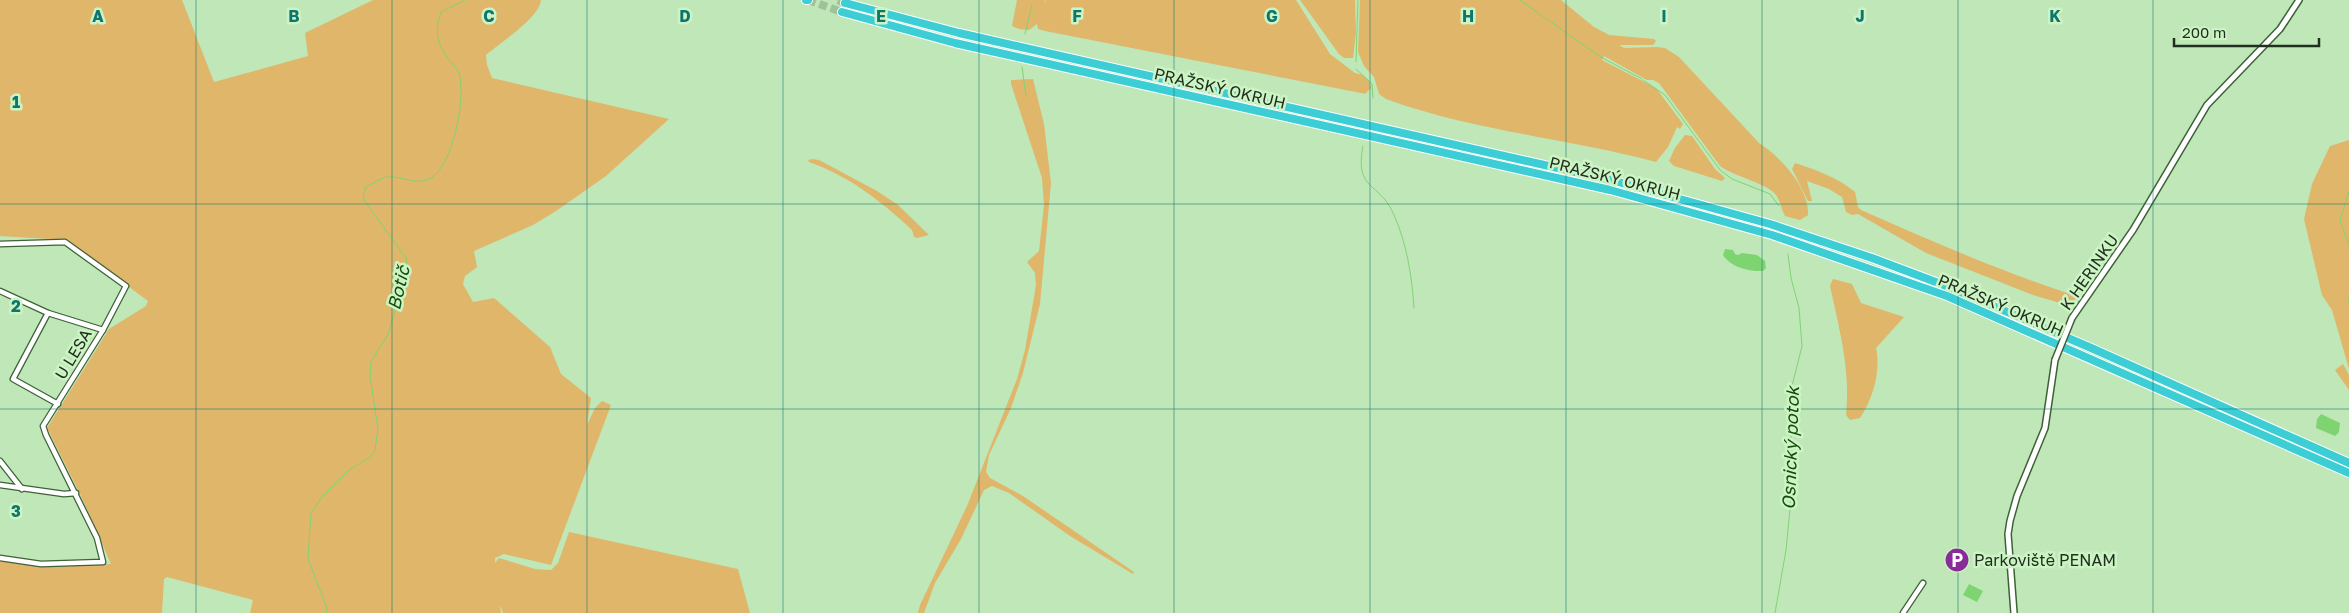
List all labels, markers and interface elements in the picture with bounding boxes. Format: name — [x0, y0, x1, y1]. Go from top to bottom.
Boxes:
text: A — [92, 6, 104, 26]
text: B — [288, 6, 300, 26]
text: C — [483, 6, 495, 26]
text: D — [679, 6, 691, 26]
text: E — [876, 6, 886, 26]
text: F — [1072, 6, 1082, 26]
text: G — [1266, 6, 1278, 26]
text: H — [1462, 6, 1474, 26]
text: I — [1661, 6, 1667, 26]
text: J — [1855, 6, 1865, 26]
text: K — [2049, 6, 2061, 26]
scale bar — [2174, 15, 2319, 47]
text: 200 m — [2182, 23, 2226, 41]
street label: PRAŽSKÝ OKRUH — [1152, 63, 1288, 113]
text: 1 — [12, 92, 20, 112]
street label: PRAŽSKÝ OKRUH — [1547, 152, 1683, 204]
street label: K HERINKU — [2056, 230, 2122, 314]
water label: Botič — [382, 261, 414, 312]
street label: PRAŽSKÝ OKRUH — [1935, 270, 2067, 340]
text: 2 — [11, 296, 21, 316]
street label: U LESA — [50, 325, 96, 383]
water label: Osnický potok — [1777, 384, 1803, 510]
text: 3 — [11, 501, 21, 521]
parking icon: Parkoviště PENAM — [1944, 547, 1970, 573]
place label: Parkoviště PENAM — [1974, 550, 2116, 570]

